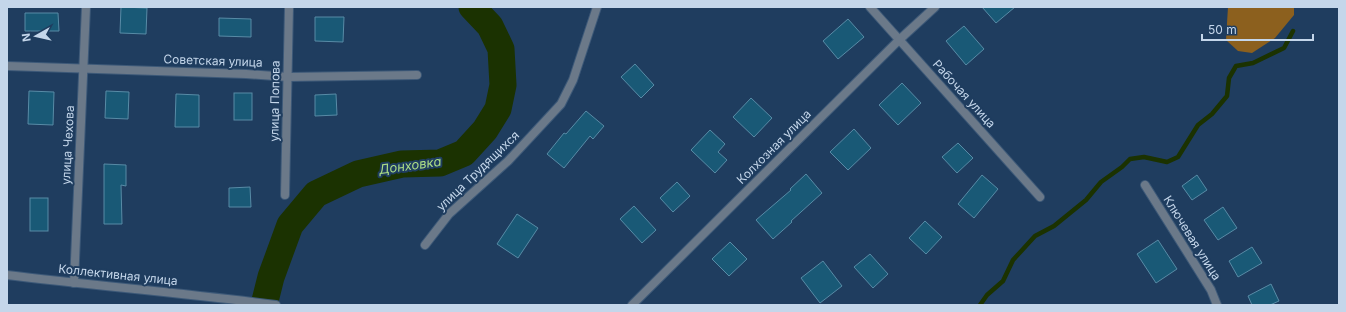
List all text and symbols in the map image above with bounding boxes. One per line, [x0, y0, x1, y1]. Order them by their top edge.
north arrow [16, 16, 56, 56]
scale bar [1202, 16, 1313, 42]
text: 50 m [1208, 22, 1237, 37]
text: N [19, 32, 34, 43]
street label: Советская улица [163, 51, 263, 70]
street label: Рабочая улица [930, 56, 999, 131]
street label: улица Попова [266, 60, 283, 142]
street label: улица Чехова [58, 105, 77, 185]
street label: Колхозная улица [733, 106, 814, 187]
street label: улица Трудящихся [433, 127, 522, 214]
water label: Донховка [377, 153, 442, 177]
street label: Ключевая улица [1160, 193, 1224, 283]
street label: Коллективная улица [58, 261, 178, 288]

